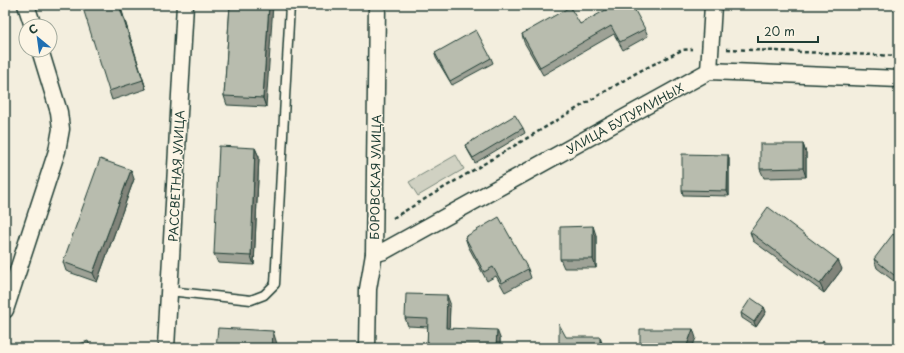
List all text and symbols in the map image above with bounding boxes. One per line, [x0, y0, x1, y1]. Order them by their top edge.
north arrow [18, 18, 58, 58]
scale bar [758, 18, 818, 44]
text: С [25, 19, 41, 38]
text: 20 m [764, 22, 795, 40]
street label: УЛИЦА БУТУРЛИНЫХ [563, 78, 687, 158]
street label: РАССВЕТНАЯ УЛИЦА [164, 110, 188, 242]
street label: БОРОВСКАЯ УЛИЦА [365, 114, 385, 240]

